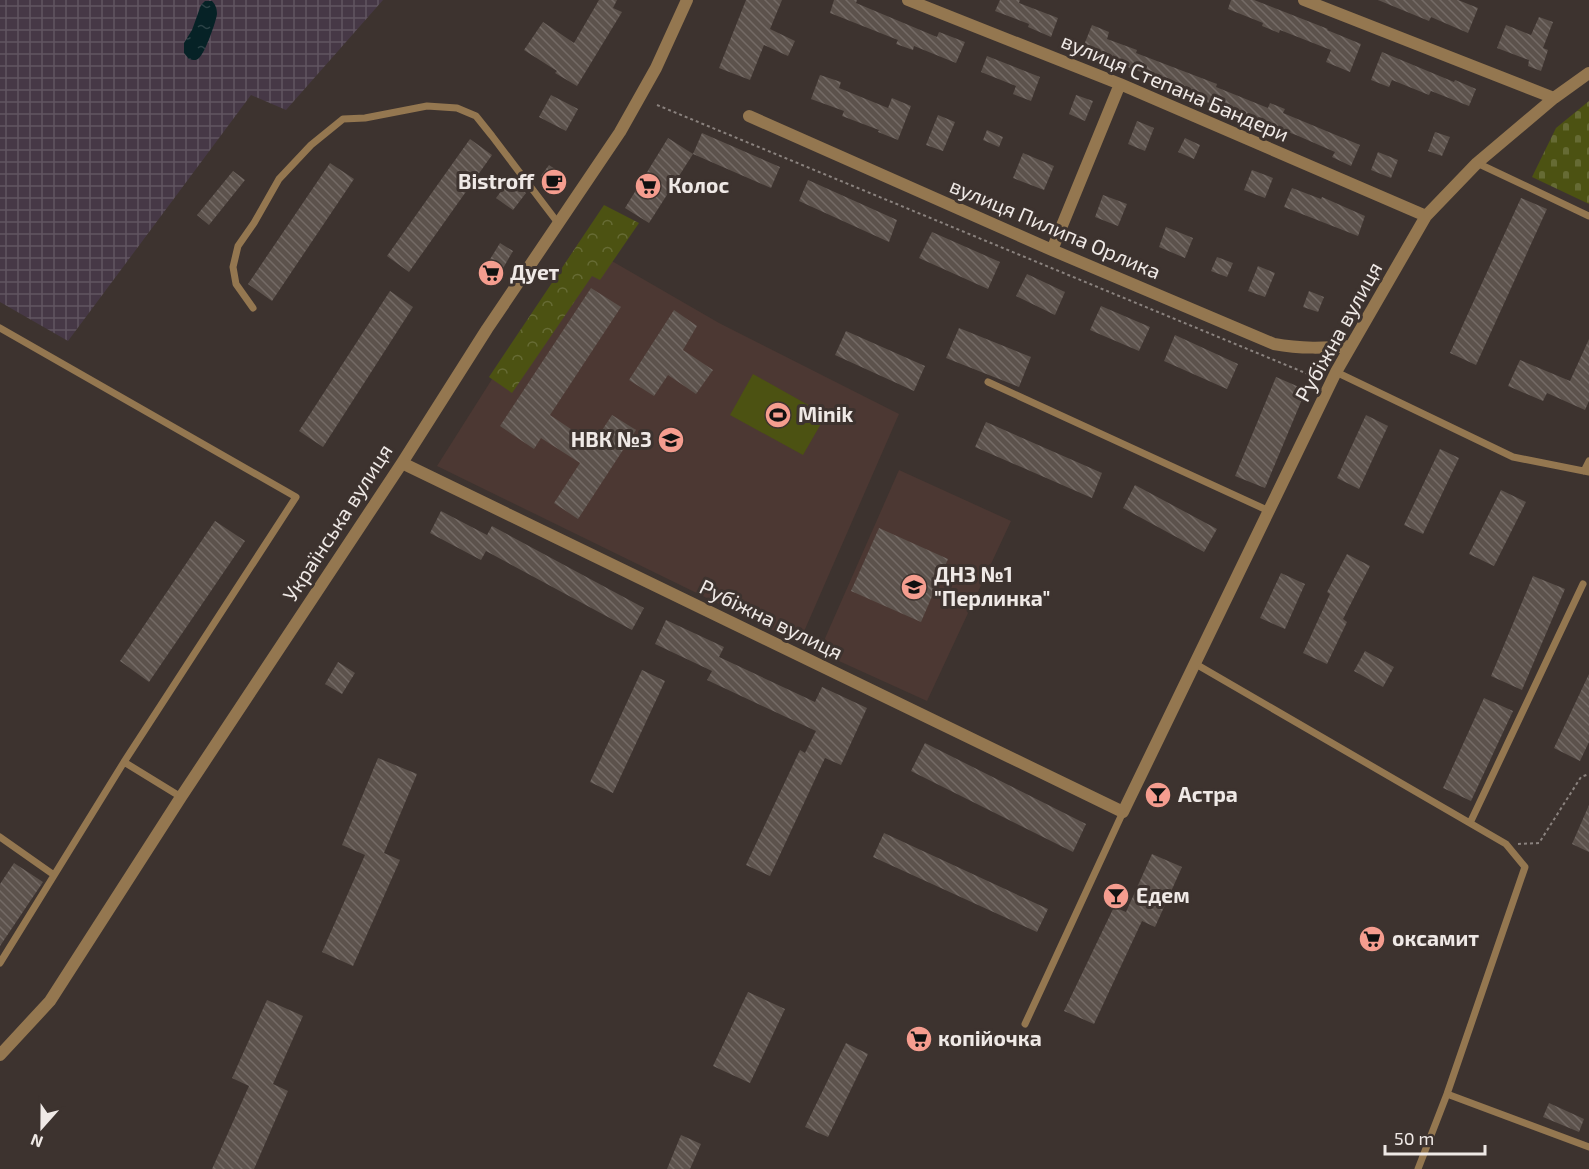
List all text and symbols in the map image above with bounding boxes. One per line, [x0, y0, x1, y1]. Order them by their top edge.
street label: вулиця Степана Бандери [1058, 27, 1293, 147]
cafe icon: Bistroff [539, 167, 569, 197]
place label: Bistroff [458, 168, 535, 193]
supermarket icon: Колос [633, 171, 663, 201]
place label: Колос [668, 172, 729, 197]
street label: вулиця Пилипа Орлика [946, 172, 1165, 284]
street label: Рубіжна вулиця [1289, 257, 1387, 406]
supermarket icon: Дует [476, 258, 506, 288]
place label: Дует [510, 259, 560, 284]
sports icon: Minik [763, 400, 793, 430]
place label: Minik [798, 401, 853, 426]
school or university icon: НВК №3 [656, 425, 686, 455]
place label: НВК №3 [571, 426, 652, 451]
street label: Українська вулиця [277, 439, 398, 606]
place label: ДНЗ №1 "Перлинка" [934, 561, 1050, 610]
school or university icon: ДНЗ №1 "Перлинка" [899, 572, 929, 602]
street label: Рубіжна вулиця [696, 573, 847, 665]
bar icon: Астра [1143, 780, 1173, 810]
place label: Астра [1178, 781, 1238, 806]
bar icon: Едем [1101, 881, 1131, 911]
place label: Едем [1136, 882, 1190, 907]
supermarket icon: оксамит [1357, 924, 1387, 954]
place label: оксамит [1392, 925, 1479, 950]
supermarket icon: копійочка [904, 1024, 934, 1054]
place label: копійочка [938, 1025, 1042, 1050]
north arrow [12, 1097, 72, 1157]
scale bar [1385, 1118, 1486, 1156]
text: 50 m [1394, 1127, 1434, 1149]
text: N [28, 1131, 45, 1152]

